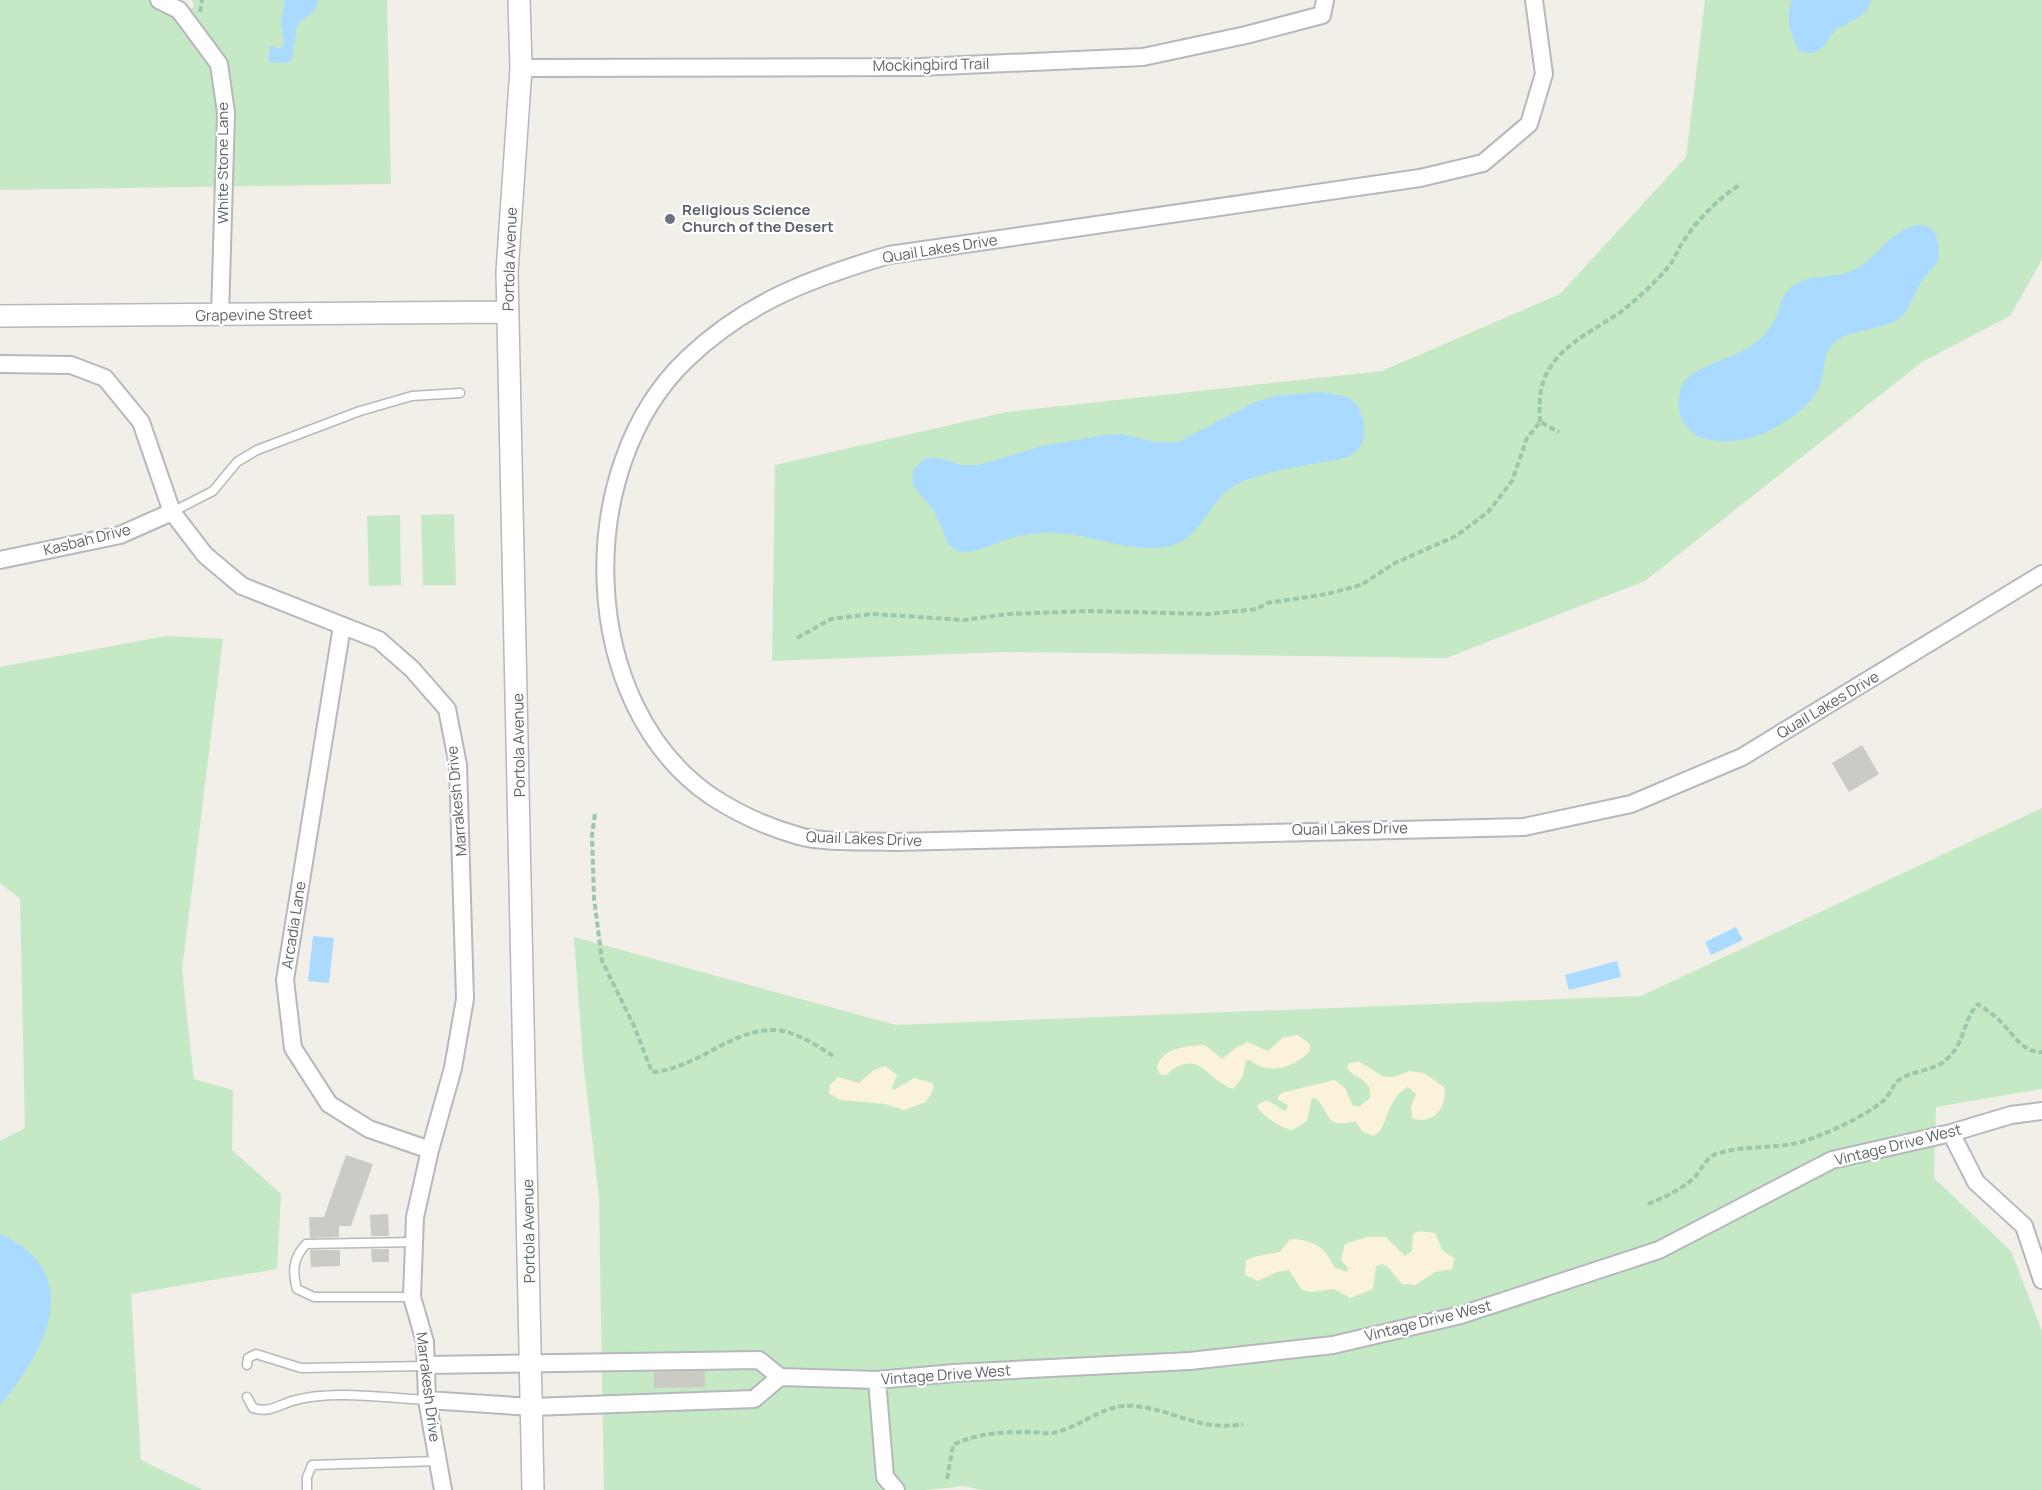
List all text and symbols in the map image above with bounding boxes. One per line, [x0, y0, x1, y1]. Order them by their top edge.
street label: Mockingbird Trail [872, 53, 990, 76]
street label: White Stone Lane [212, 102, 233, 224]
place label: Religious Science Church of the Desert [682, 199, 834, 237]
street label: Portola Avenue [497, 206, 522, 311]
marker: Religious Science Church of the Desert [663, 212, 677, 226]
street label: Quail Lakes Drive [881, 229, 999, 268]
street label: Grapevine Street [195, 303, 313, 326]
street label: Kasbah Drive [41, 518, 133, 561]
street label: Quail Lakes Drive [1773, 666, 1883, 743]
street label: Portola Avenue [507, 693, 530, 797]
street label: Marrakesh Drive [441, 745, 472, 857]
street label: Quail Lakes Drive [1292, 817, 1408, 840]
street label: Quail Lakes Drive [806, 826, 923, 851]
street label: Arcadia Lane [276, 879, 311, 970]
street label: Vintage Drive West [1832, 1119, 1963, 1170]
street label: Portola Avenue [517, 1179, 540, 1283]
street label: Vintage Drive West [1362, 1295, 1493, 1346]
street label: Marrakesh Drive [411, 1331, 446, 1443]
street label: Vintage Drive West [880, 1359, 1012, 1390]

